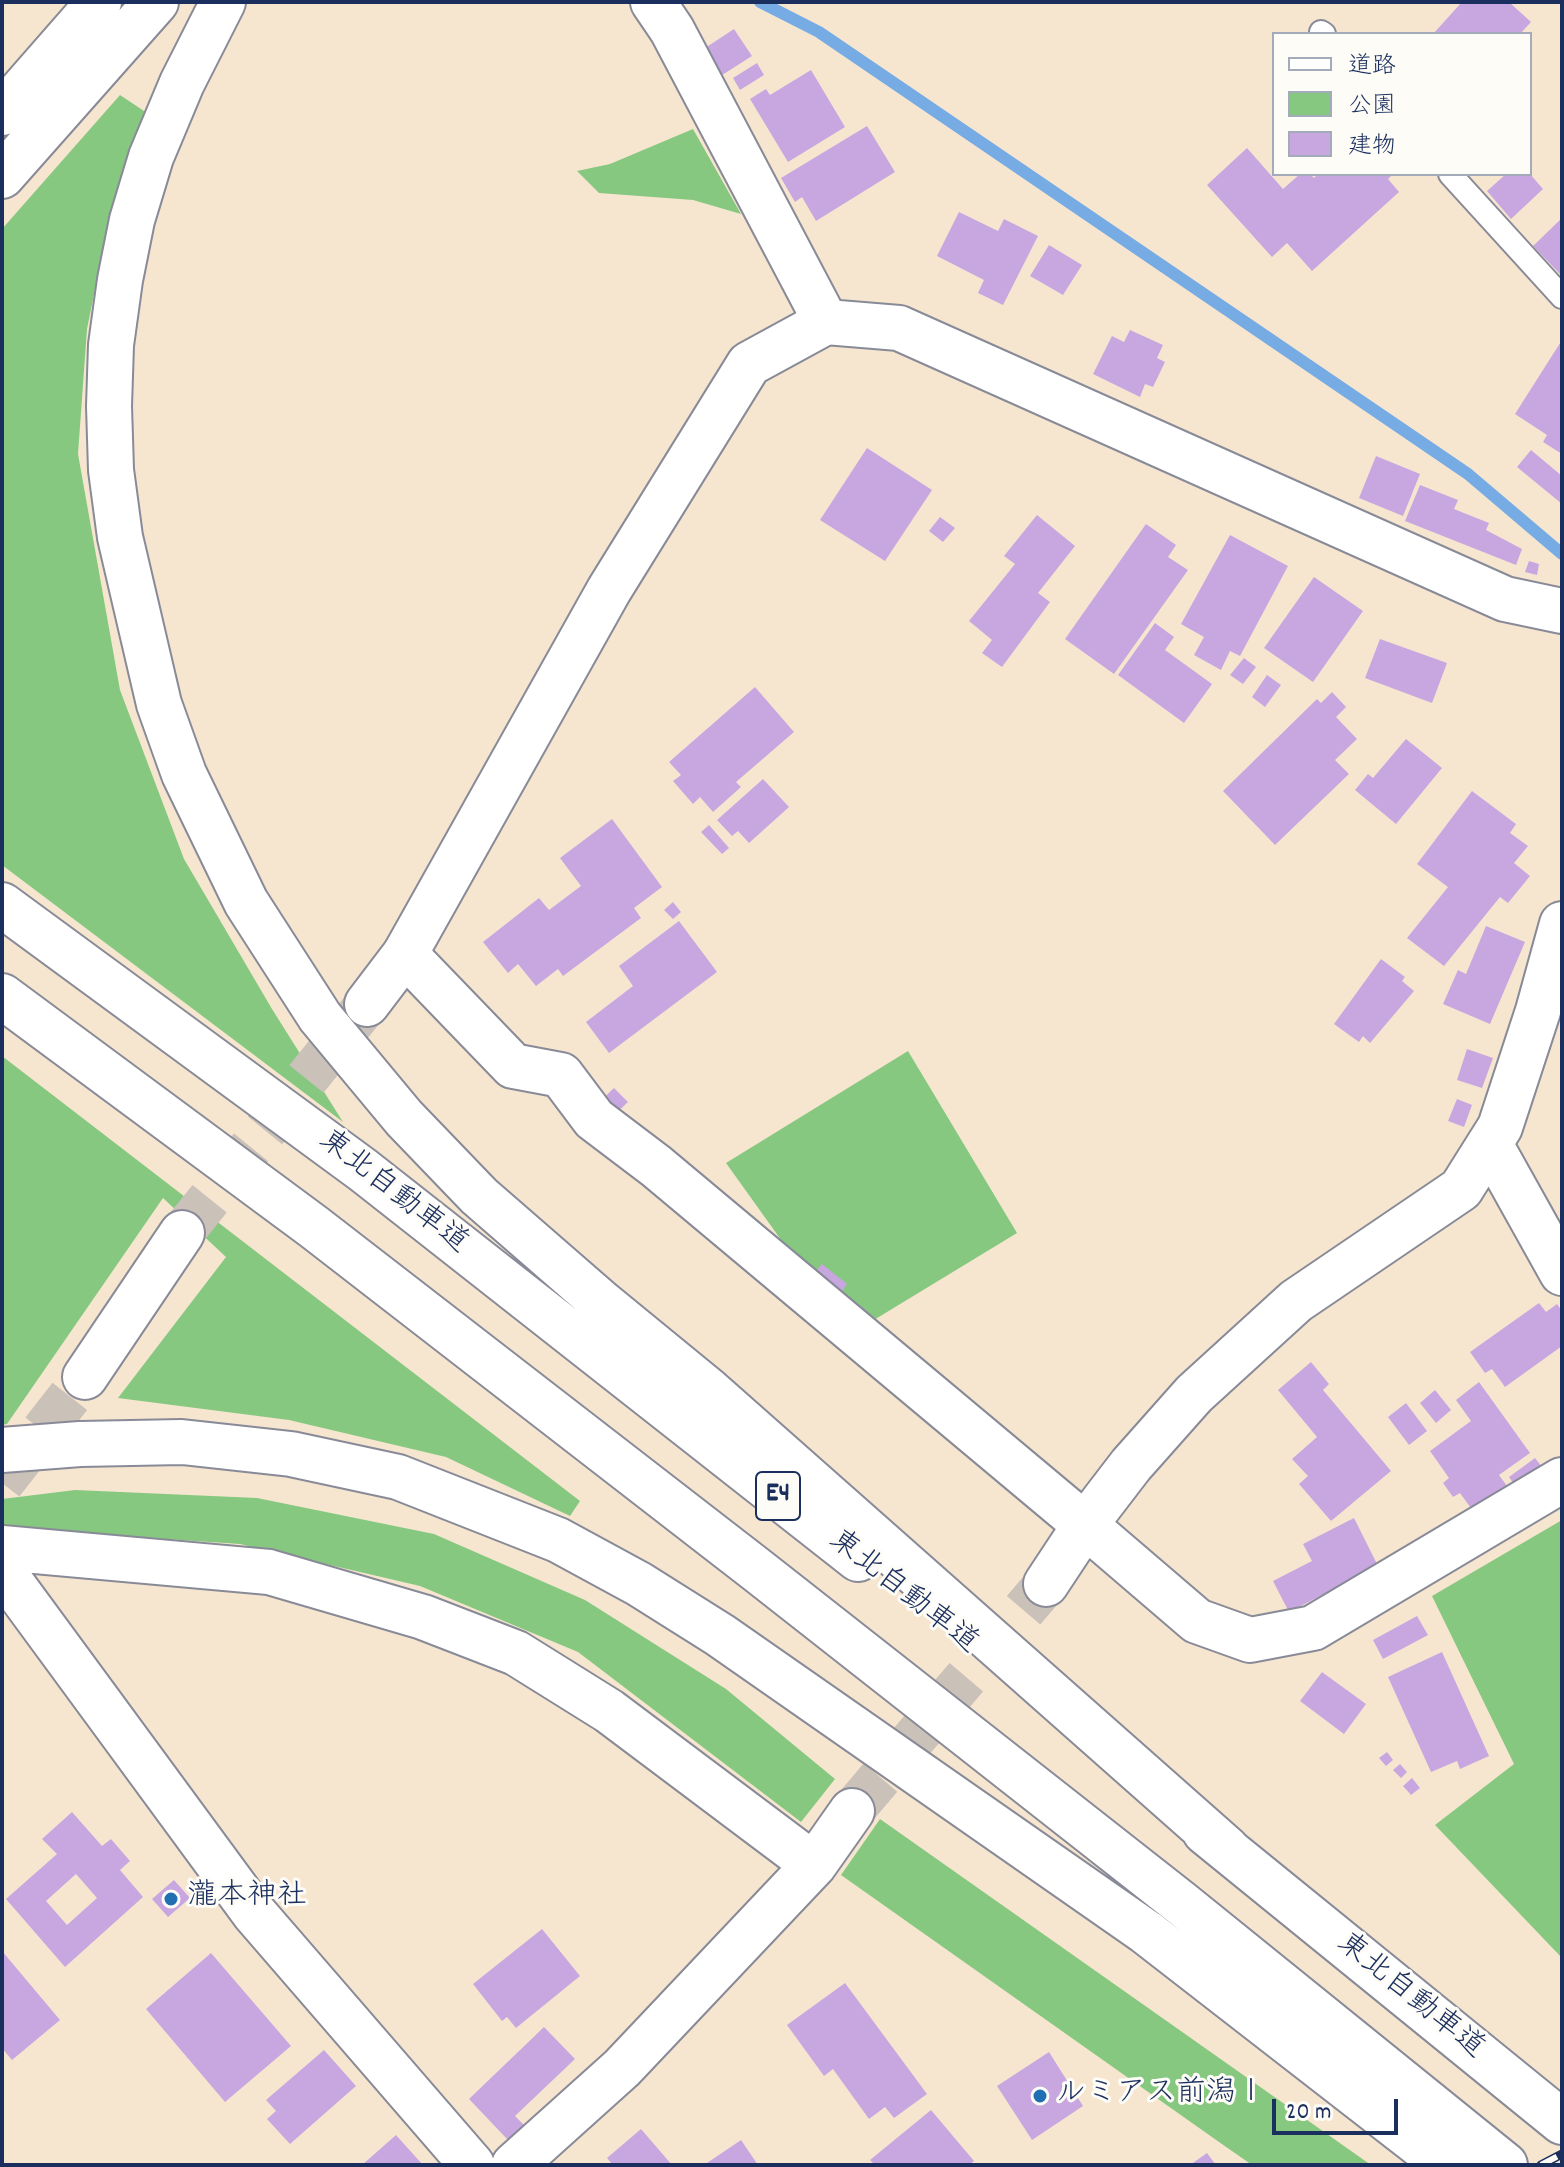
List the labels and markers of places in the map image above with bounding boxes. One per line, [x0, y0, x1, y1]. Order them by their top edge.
place label: 瀧本神社 [187, 1881, 307, 1917]
marker: 瀧本神社 [162, 1890, 180, 1908]
place label: ルミアス前潟Ⅰ [1056, 2078, 1266, 2114]
marker: ルミアス前潟Ⅰ [1031, 2087, 1049, 2105]

